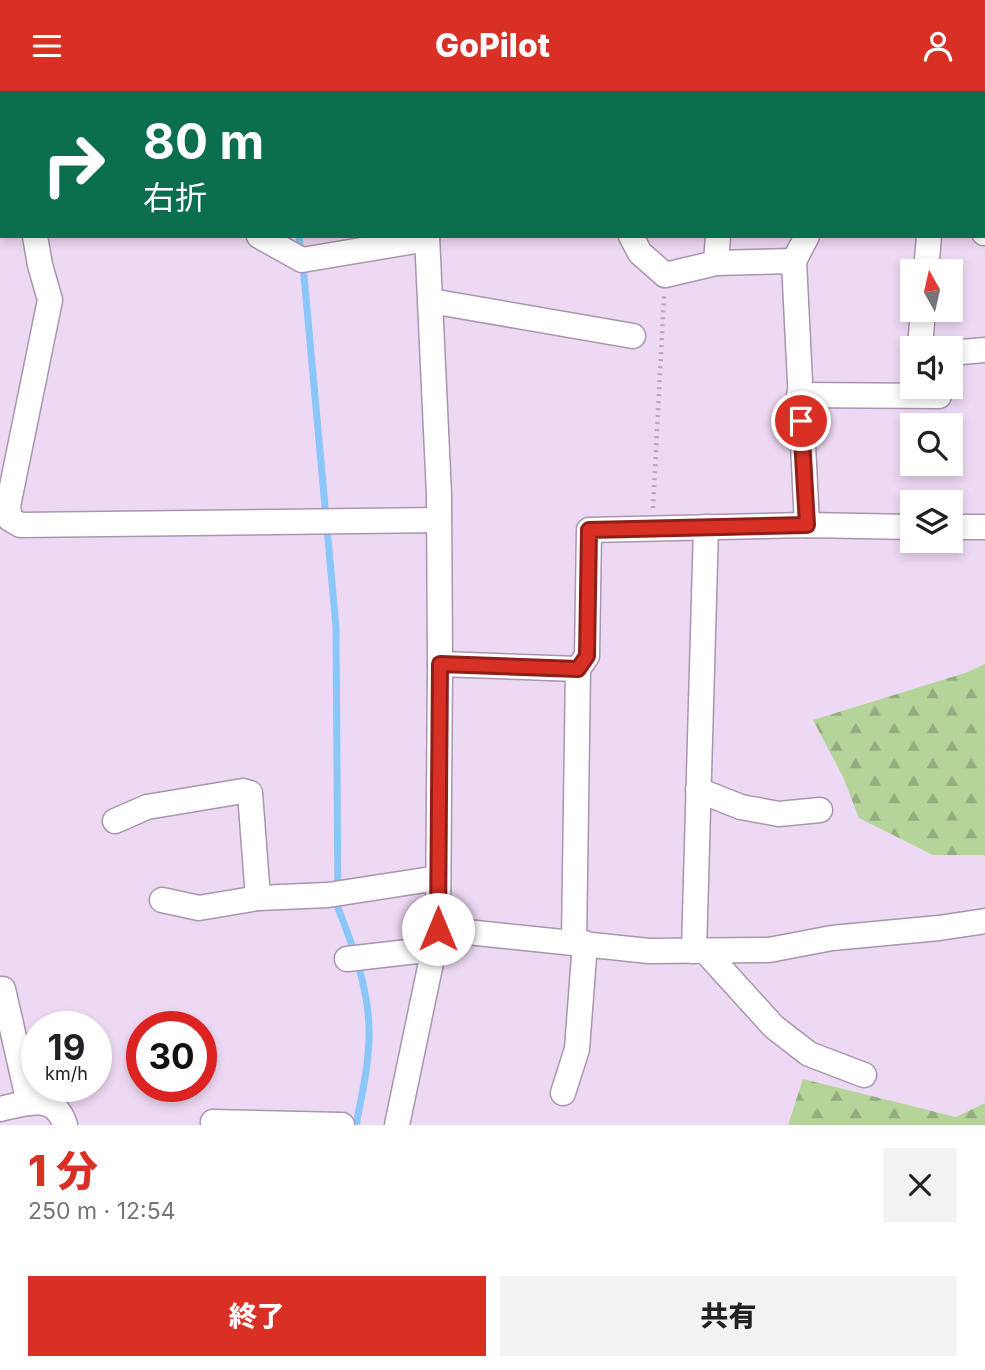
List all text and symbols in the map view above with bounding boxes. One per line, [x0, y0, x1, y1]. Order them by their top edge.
text: GoPilot [435, 26, 550, 65]
icon: menu [28, 27, 66, 65]
icon: person [919, 27, 957, 65]
text: 80 m [143, 112, 264, 171]
icon: right [28, 119, 119, 210]
text: 右折 [143, 178, 207, 217]
north arrow [900, 259, 962, 322]
map controls [900, 259, 963, 553]
button: sound [900, 336, 963, 399]
pin [771, 391, 831, 451]
icon: arrive [782, 402, 820, 440]
button: search [900, 413, 963, 476]
button: layers [900, 490, 963, 553]
position arrow [401, 892, 475, 966]
speed limit sign: 30 [126, 1011, 217, 1102]
text: 19 [48, 1026, 85, 1068]
text: km/h [45, 1063, 88, 1084]
text: 1 分 [28, 1145, 98, 1196]
button: close [883, 1148, 957, 1222]
text: 250 m · 12:54 [28, 1197, 176, 1225]
button: 終了 [28, 1276, 486, 1356]
button: 共有 [500, 1276, 957, 1356]

